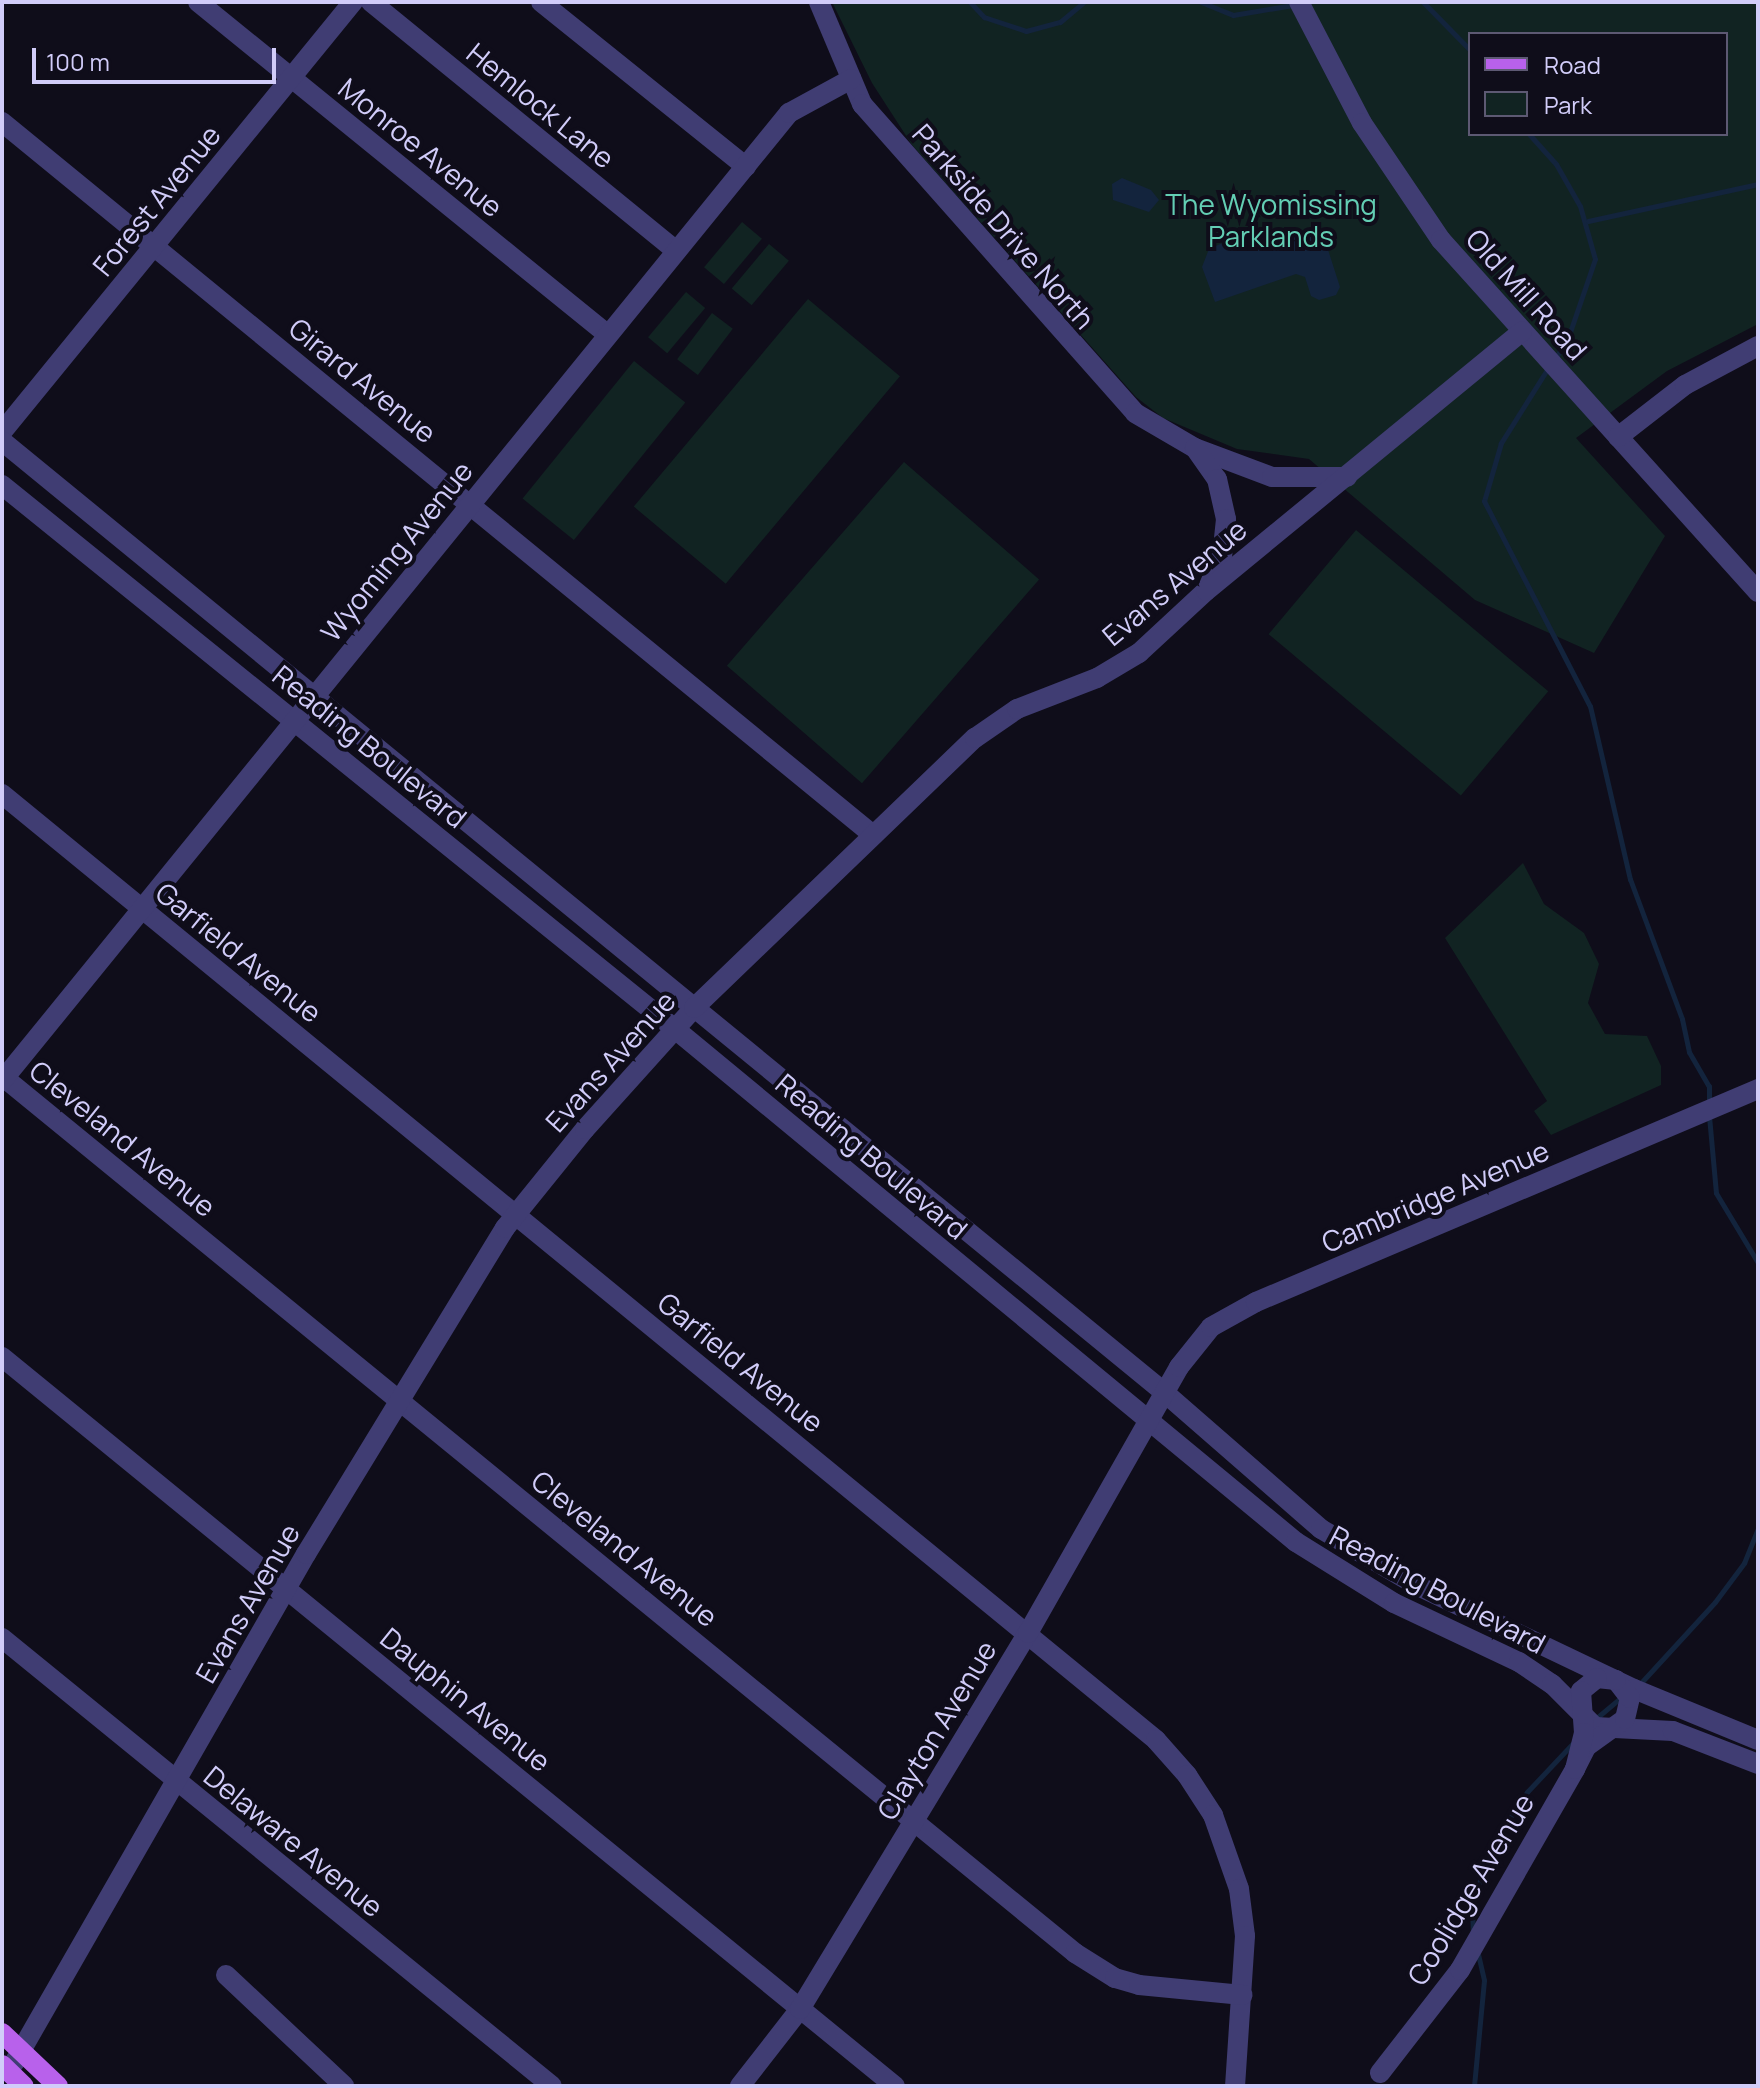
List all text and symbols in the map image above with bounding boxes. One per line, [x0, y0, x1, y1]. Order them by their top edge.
scale bar [36, 32, 280, 82]
legend [1468, 32, 1728, 136]
street label: Hemlock Lane [461, 35, 621, 175]
text: 100 m [46, 45, 110, 78]
text: Road [1544, 48, 1601, 81]
street label: Monroe Avenue [332, 71, 510, 223]
text: Park [1544, 88, 1592, 121]
street label: Parkside Drive North [906, 117, 1102, 335]
street label: Forest Avenue [85, 118, 227, 282]
park label: The Wyomissing Parklands [1165, 187, 1377, 253]
street label: Old Mill Road [1460, 222, 1594, 366]
street label: Girard Avenue [283, 311, 443, 449]
street label: Wyoming Avenue [313, 454, 479, 648]
street label: Evans Avenue [1095, 512, 1253, 652]
street label: Reading Boulevard [266, 658, 474, 834]
street label: Garfield Avenue [149, 875, 329, 1029]
street label: Evans Avenue [538, 984, 682, 1138]
street label: Cleveland Avenue [23, 1053, 223, 1223]
street label: Reading Boulevard [770, 1066, 974, 1246]
street label: Cambridge Avenue [1316, 1133, 1554, 1259]
street label: Garfield Avenue [651, 1285, 831, 1439]
street label: Cleveland Avenue [525, 1463, 725, 1633]
street label: Evans Avenue [188, 1518, 306, 1688]
street label: Reading Boulevard [1324, 1518, 1552, 1660]
street label: Dauphin Avenue [374, 1620, 558, 1778]
street label: Clayton Avenue [869, 1635, 1003, 1825]
street label: Delaware Avenue [198, 1759, 390, 1923]
street label: Coolidge Avenue [1400, 1787, 1540, 1991]

